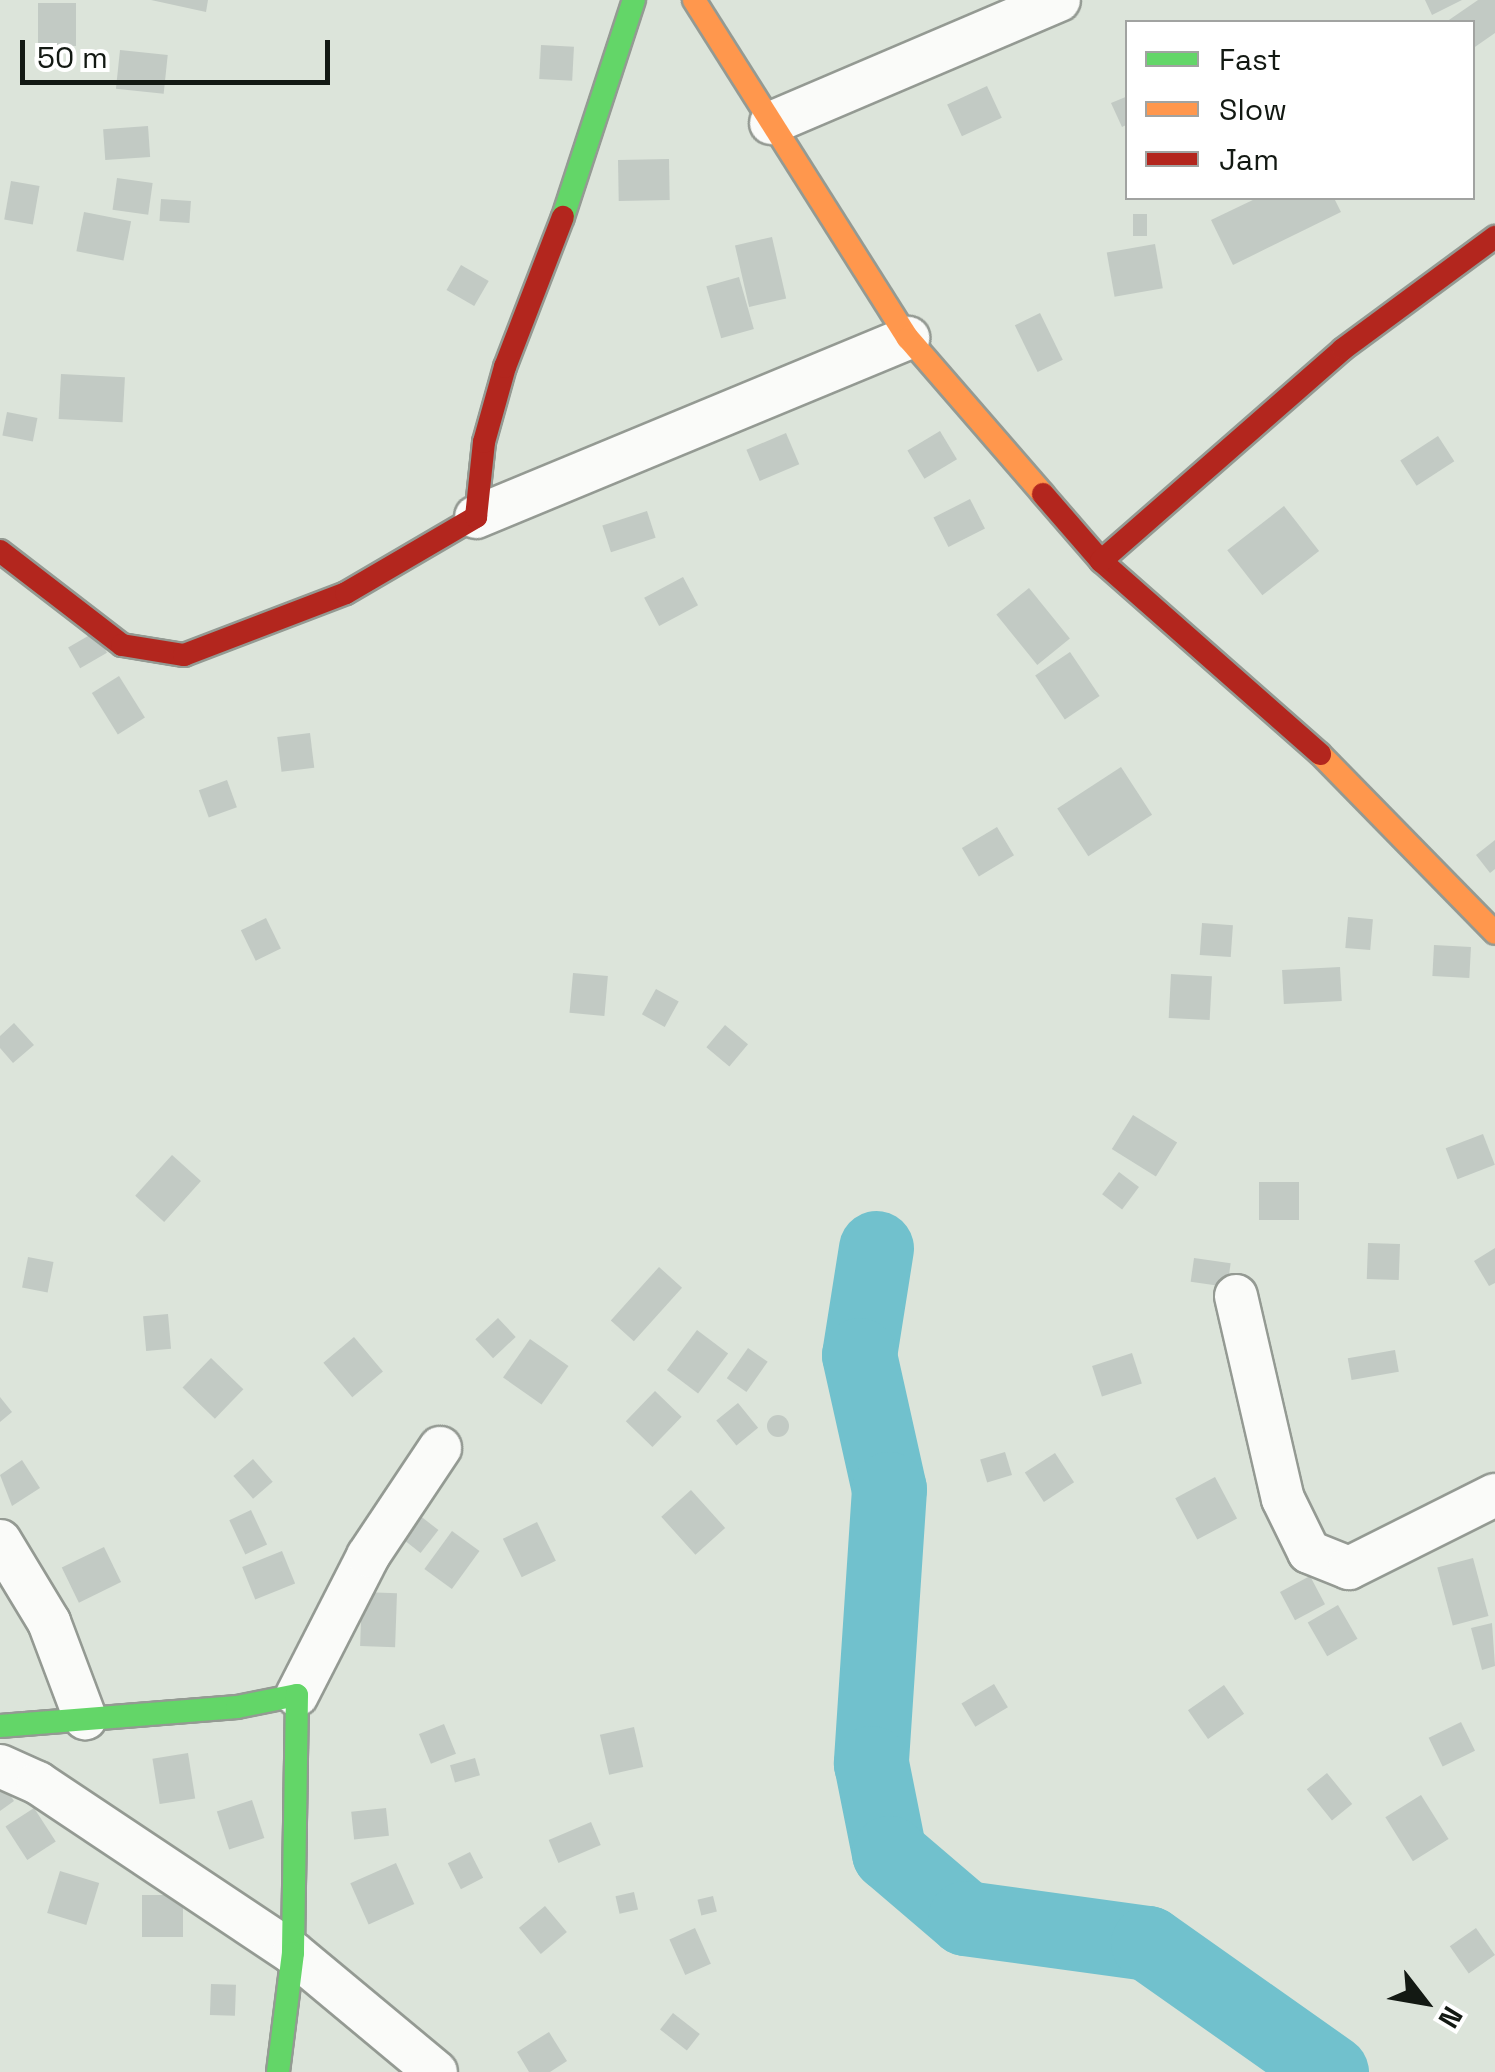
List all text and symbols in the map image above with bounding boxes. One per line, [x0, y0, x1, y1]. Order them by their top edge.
scale bar [25, 20, 335, 82]
legend [1125, 20, 1475, 200]
text: 50 m [37, 38, 108, 77]
text: Fast [1219, 40, 1281, 79]
text: Slow [1219, 90, 1287, 129]
text: Jam [1219, 140, 1279, 179]
north arrow [1375, 1952, 1475, 2052]
text: N [1430, 2000, 1471, 2035]

